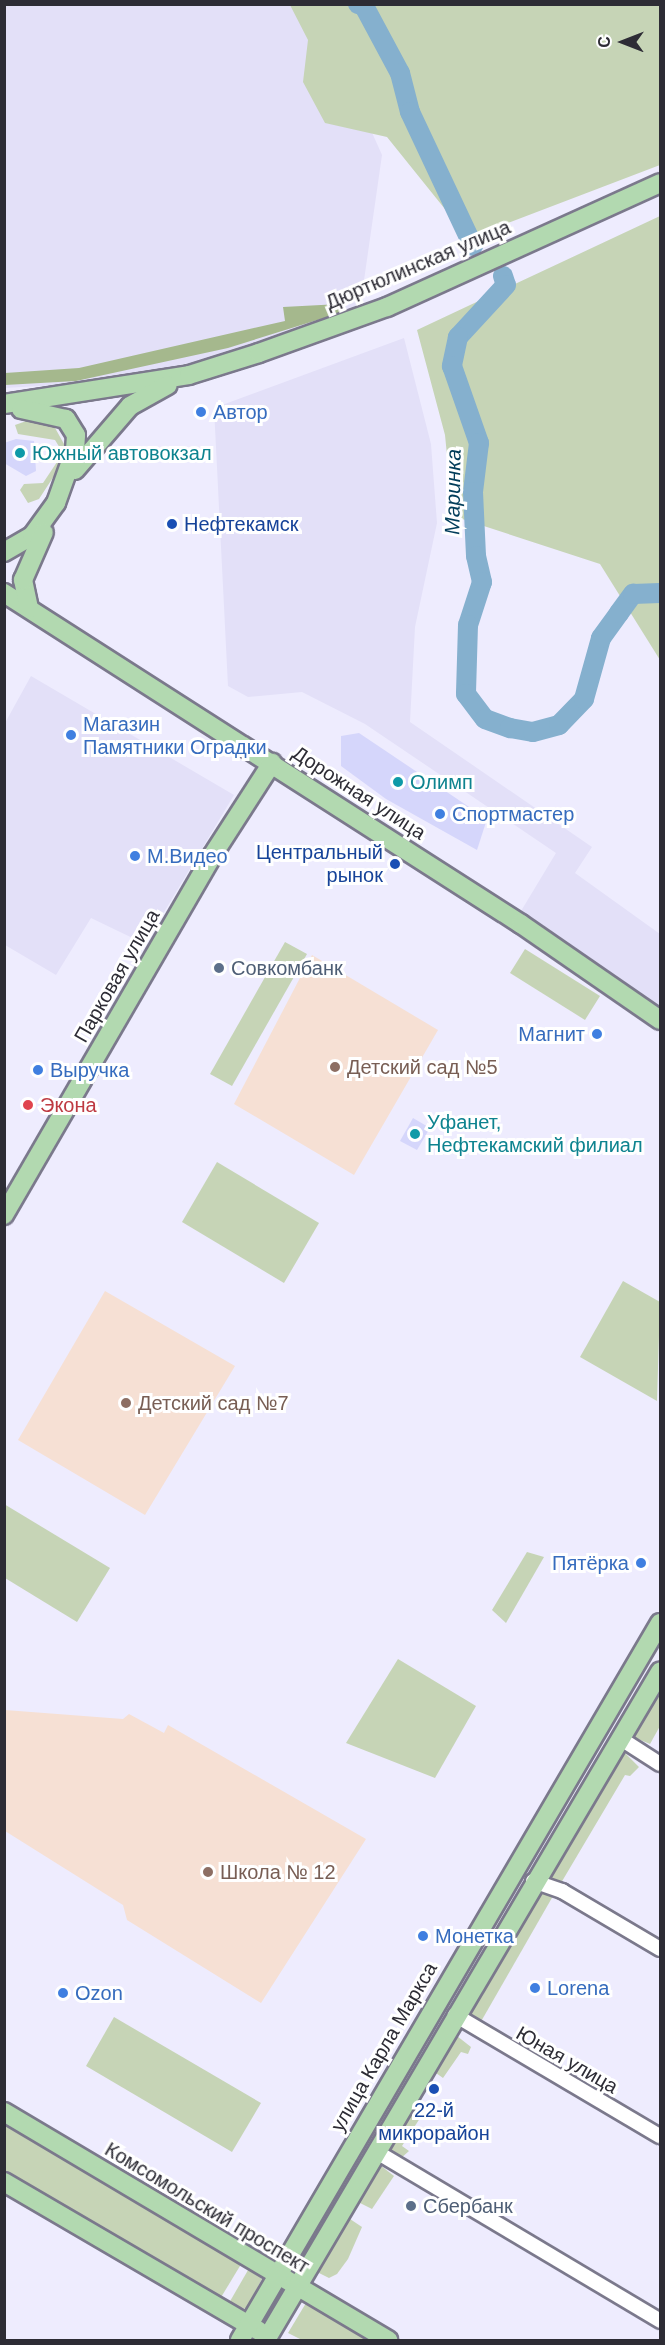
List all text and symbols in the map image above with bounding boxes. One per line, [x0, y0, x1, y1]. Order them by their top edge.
north arrow [593, 12, 653, 72]
text: С [596, 36, 613, 48]
street label: Дюртюлинская улица [322, 215, 514, 315]
place label: Автор [213, 400, 268, 424]
marker: Автор [194, 405, 208, 419]
place label: Южный автовокзал [32, 441, 212, 465]
marker: Южный автовокзал [13, 446, 27, 460]
water label: Маринка [440, 449, 466, 535]
place label: Нефтекамск [184, 512, 298, 536]
marker: Нефтекамск [165, 517, 179, 531]
place label: Магазин Памятники Оградки [83, 712, 267, 759]
marker: Магазин Памятники Оградки [64, 728, 78, 742]
street label: Дорожная улица [288, 741, 430, 845]
place label: Олимп [410, 770, 473, 794]
marker: Олимп [391, 775, 405, 789]
place label: Спортмастер [452, 802, 574, 826]
marker: Спортмастер [433, 807, 447, 821]
place label: Центральный рынок [256, 840, 383, 887]
place label: М.Видео [147, 844, 228, 868]
marker: М.Видео [128, 849, 142, 863]
marker: Центральный рынок [388, 857, 402, 871]
street label: Парковая улица [69, 905, 165, 1047]
place label: Совкомбанк [231, 956, 343, 980]
marker: Совкомбанк [212, 961, 226, 975]
place label: Магнит [518, 1022, 585, 1046]
marker: Магнит [590, 1027, 604, 1041]
place label: Детский сад №5 [347, 1055, 498, 1079]
place label: Выручка [50, 1058, 129, 1082]
marker: Детский сад №5 [328, 1060, 342, 1074]
marker: Выручка [31, 1063, 45, 1077]
place label: Экона [40, 1093, 97, 1117]
marker: Экона [21, 1098, 35, 1112]
place label: Уфанет, Нефтекамский филиал [427, 1110, 643, 1157]
marker: Уфанет, Нефтекамский филиал [408, 1127, 422, 1141]
place label: Детский сад №7 [138, 1391, 289, 1415]
marker: Детский сад №7 [119, 1396, 133, 1410]
place label: Пятёрка [552, 1551, 629, 1575]
marker: Пятёрка [634, 1556, 648, 1570]
place label: Школа № 12 [220, 1860, 336, 1884]
marker: Школа № 12 [201, 1865, 215, 1879]
place label: Монетка [435, 1924, 514, 1948]
marker: Монетка [416, 1929, 430, 1943]
street label: улица Карла Маркса [326, 1958, 442, 2136]
place label: Lorena [547, 1976, 609, 2000]
place label: Ozon [75, 1981, 123, 2005]
marker: Lorena [528, 1981, 542, 1995]
marker: Ozon [56, 1986, 70, 2000]
street label: Юная улица [512, 2021, 622, 2099]
marker: 22-й микрорайон [427, 2082, 441, 2096]
place label: 22-й микрорайон [378, 2098, 490, 2145]
street label: Комсомольский проспект [100, 2137, 314, 2279]
place label: Сбербанк [423, 2194, 513, 2218]
marker: Сбербанк [404, 2199, 418, 2213]

